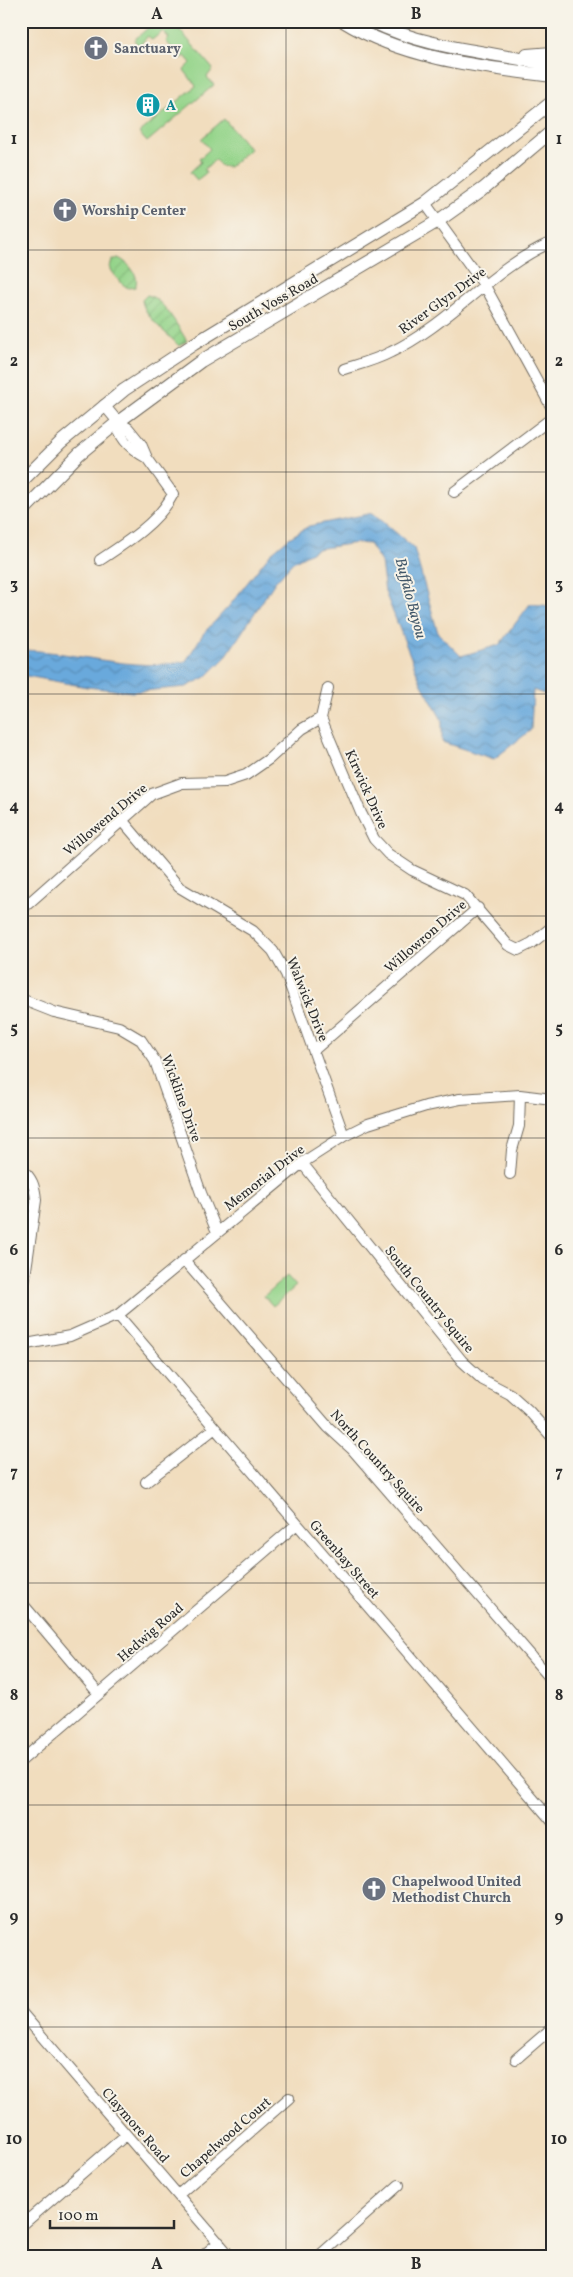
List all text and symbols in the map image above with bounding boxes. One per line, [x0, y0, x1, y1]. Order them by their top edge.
text: A [151, 4, 163, 26]
text: B [411, 4, 422, 26]
church icon: Sanctuary [83, 35, 109, 61]
place label: Sanctuary [114, 40, 181, 59]
building icon: A [135, 92, 161, 118]
place label: A [166, 97, 176, 116]
text: 1 [11, 129, 17, 151]
text: 1 [556, 129, 562, 151]
church icon: Worship Center [52, 197, 78, 223]
place label: Worship Center [82, 202, 186, 221]
street label: River Glyn Drive [395, 263, 491, 339]
street label: South Voss Road [225, 270, 322, 337]
text: 2 [10, 351, 18, 373]
text: 2 [555, 351, 563, 373]
water label: Buffalo Bayou [389, 556, 431, 642]
text: 3 [10, 574, 18, 596]
text: 3 [555, 574, 563, 596]
street label: Kirwick Drive [340, 747, 392, 833]
street label: Willowend Drive [60, 779, 152, 861]
text: 4 [9, 796, 19, 818]
text: 4 [554, 796, 564, 818]
street label: Willowron Drive [381, 896, 471, 978]
street label: Walwick Drive [281, 954, 332, 1045]
text: 5 [10, 1018, 18, 1040]
text: 5 [555, 1018, 563, 1040]
street label: Wickline Drive [156, 1052, 205, 1145]
street label: Memorial Drive [221, 1140, 309, 1216]
text: 6 [10, 1240, 19, 1262]
text: 6 [555, 1240, 564, 1262]
street label: South Country Squire [380, 1242, 478, 1358]
street label: North Country Squire [325, 1406, 429, 1518]
text: 7 [10, 1462, 18, 1484]
text: 7 [555, 1462, 563, 1484]
street label: Greenbay Street [304, 1517, 383, 1603]
street label: Hedwig Road [114, 1599, 188, 1667]
text: 8 [10, 1685, 18, 1707]
text: 8 [555, 1685, 563, 1707]
place label: Chapelwood United Methodist Church [392, 1873, 522, 1908]
church icon: Chapelwood United Methodist Church [361, 1876, 387, 1902]
text: 9 [10, 1907, 19, 1929]
text: 9 [555, 1907, 564, 1929]
street label: Claymore Road [97, 2084, 173, 2168]
street label: Chapelwood Court [176, 2093, 276, 2183]
text: 10 [6, 2129, 22, 2151]
text: 10 [551, 2129, 567, 2151]
scale bar [50, 2197, 174, 2229]
text: 100 m [58, 2206, 98, 2227]
text: A [151, 2254, 163, 2276]
text: B [411, 2254, 422, 2276]

